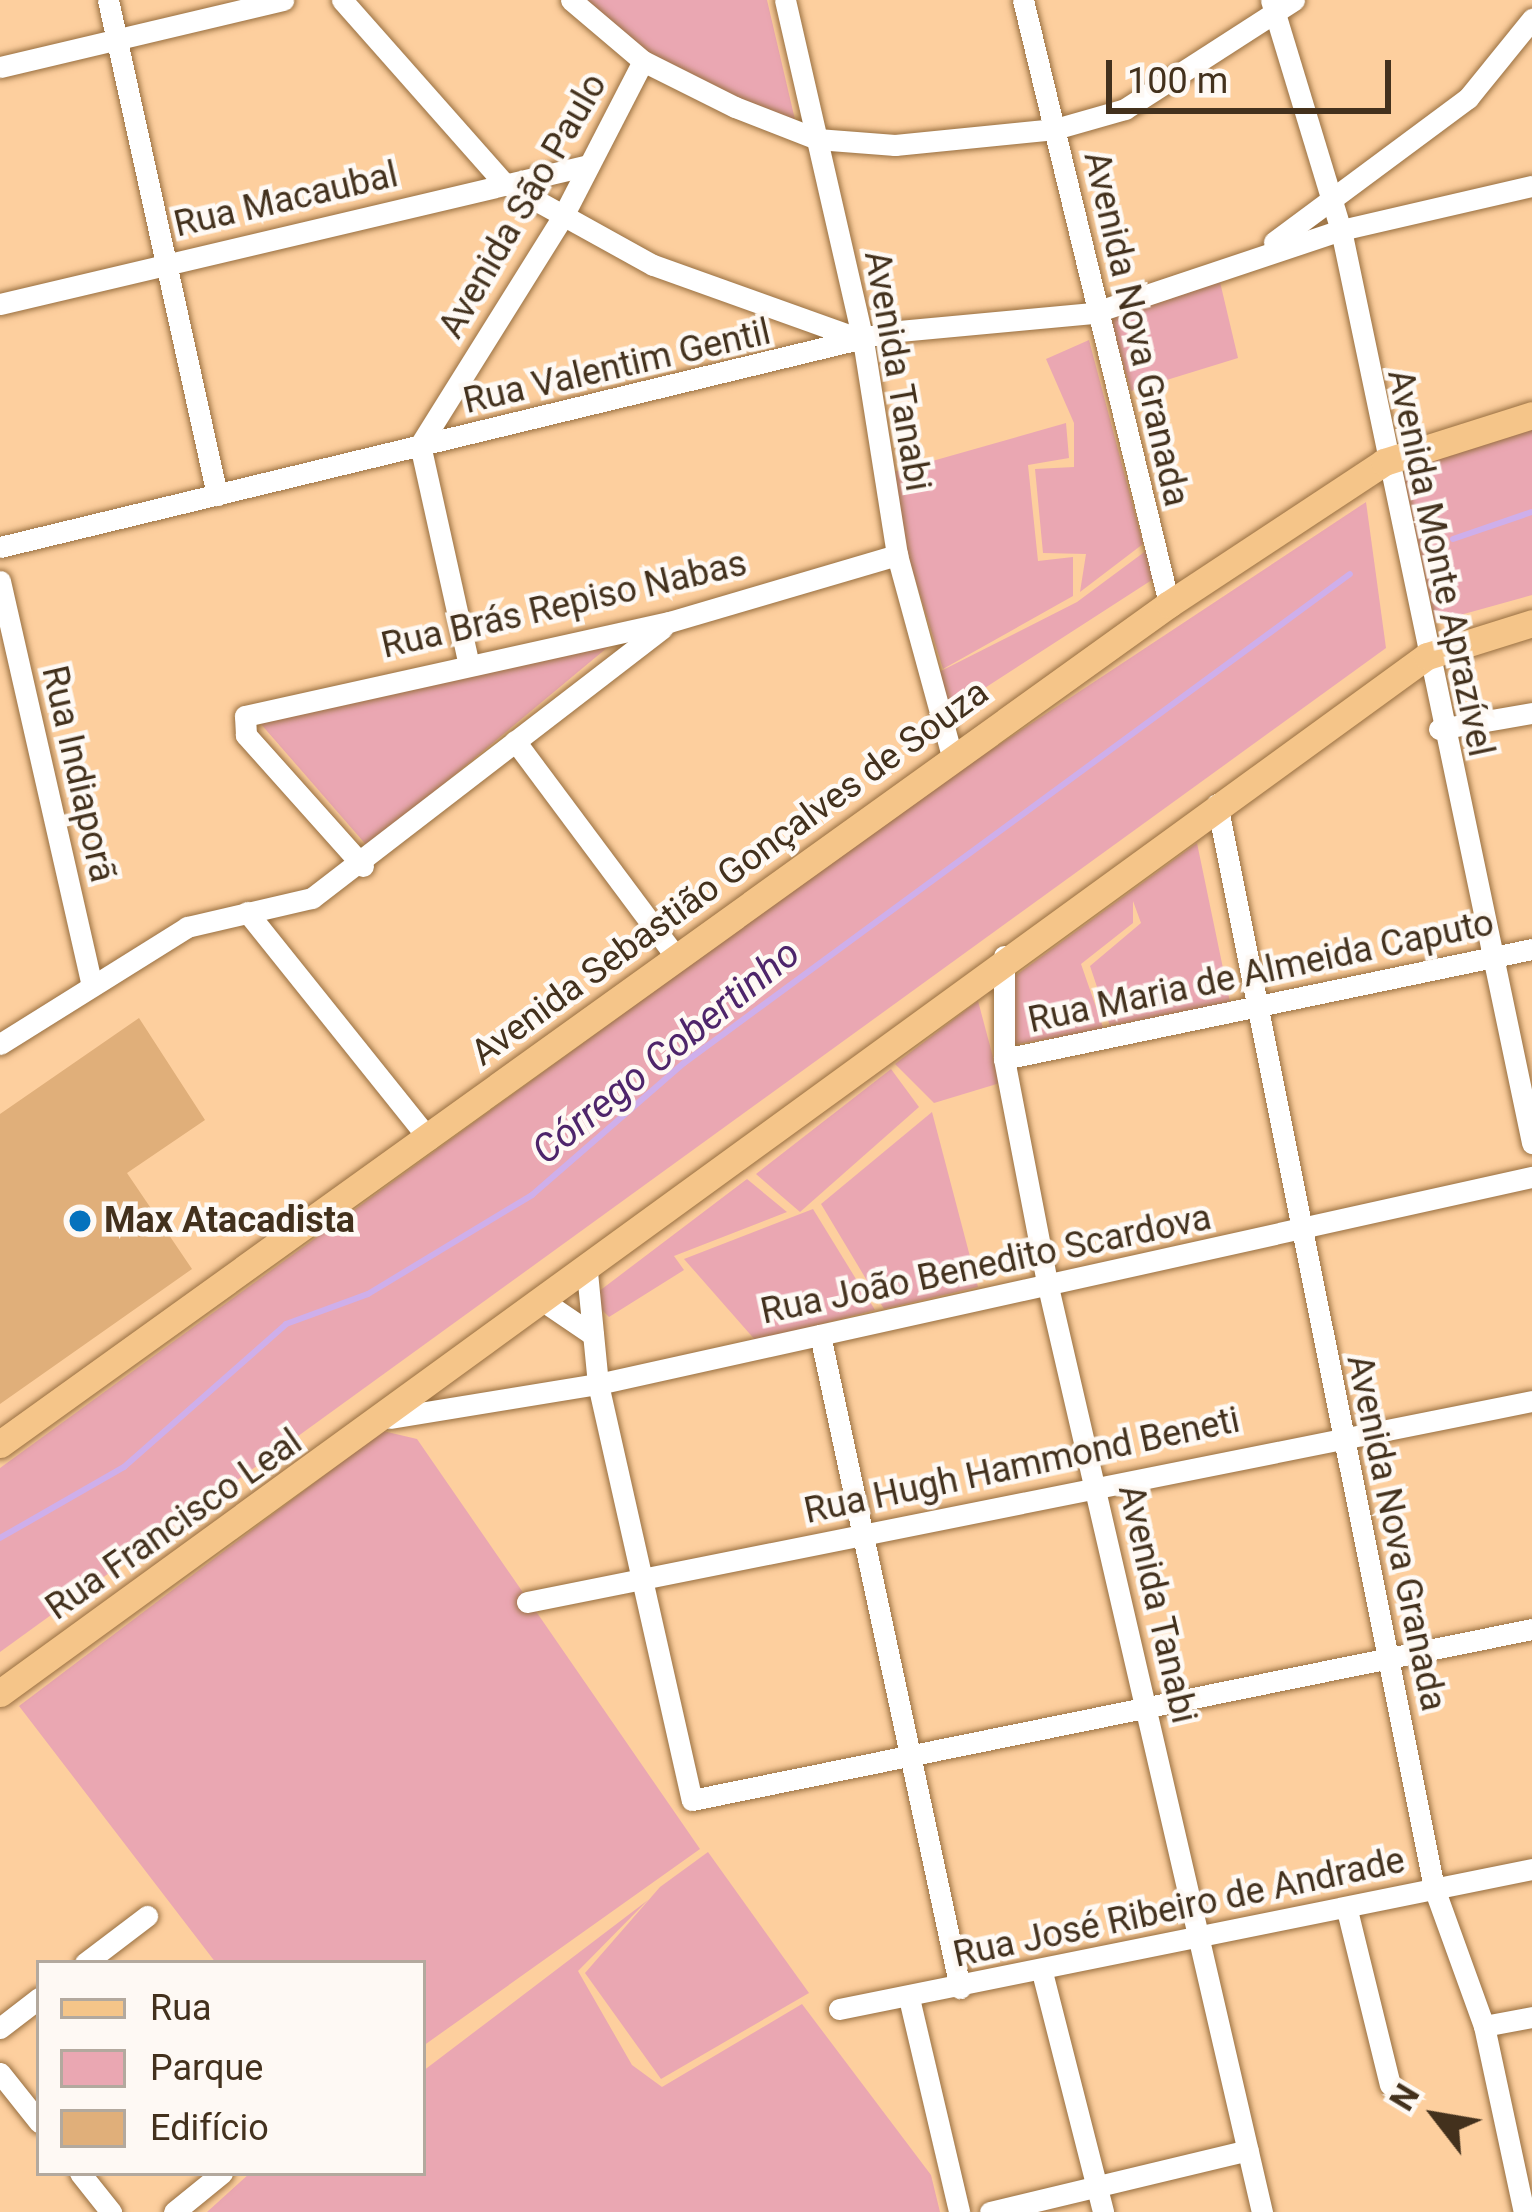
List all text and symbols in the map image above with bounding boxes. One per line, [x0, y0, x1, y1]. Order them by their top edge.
scale bar [1112, 36, 1397, 110]
text: 100 m [1127, 60, 1228, 102]
street label: Avenida São Paulo [430, 66, 616, 346]
street label: Avenida Nova Granada [1074, 147, 1198, 511]
street label: Rua Macaubal [170, 153, 402, 247]
street label: Avenida Tanabi [855, 247, 939, 495]
street label: Rua Valentim Gentil [459, 311, 775, 423]
street label: Avenida Monte Aprazível [1378, 366, 1502, 760]
street label: Rua Brás Repiso Nabas [377, 542, 751, 668]
street label: Rua Indiaporã [32, 662, 124, 886]
street label: Avenida Sebastião Gonçalves de Souza [463, 671, 997, 1075]
street label: Rua Maria de Almeida Caputo [1024, 902, 1498, 1042]
water label: Córrego Cobertinho [523, 930, 809, 1174]
street label: Rua João Benedito Scardova [757, 1196, 1215, 1334]
place label: Max Atacadista [104, 1199, 355, 1243]
marker: Max Atacadista [67, 1208, 93, 1234]
street label: Avenida Nova Granada [1337, 1351, 1455, 1715]
street label: Rua Hugh Hammond Beneti [800, 1399, 1244, 1533]
street label: Rua Francisco Leal [38, 1421, 310, 1629]
street label: Avenida Tanabi [1109, 1480, 1205, 1728]
street label: Rua José Ribeiro de Andrade [949, 1839, 1409, 1977]
legend [36, 1960, 426, 2176]
text: Rua [150, 1987, 212, 2029]
text: Parque [150, 2047, 263, 2089]
north arrow [1376, 2056, 1496, 2176]
text: N [1382, 2077, 1427, 2117]
text: Edifício [150, 2107, 269, 2149]

